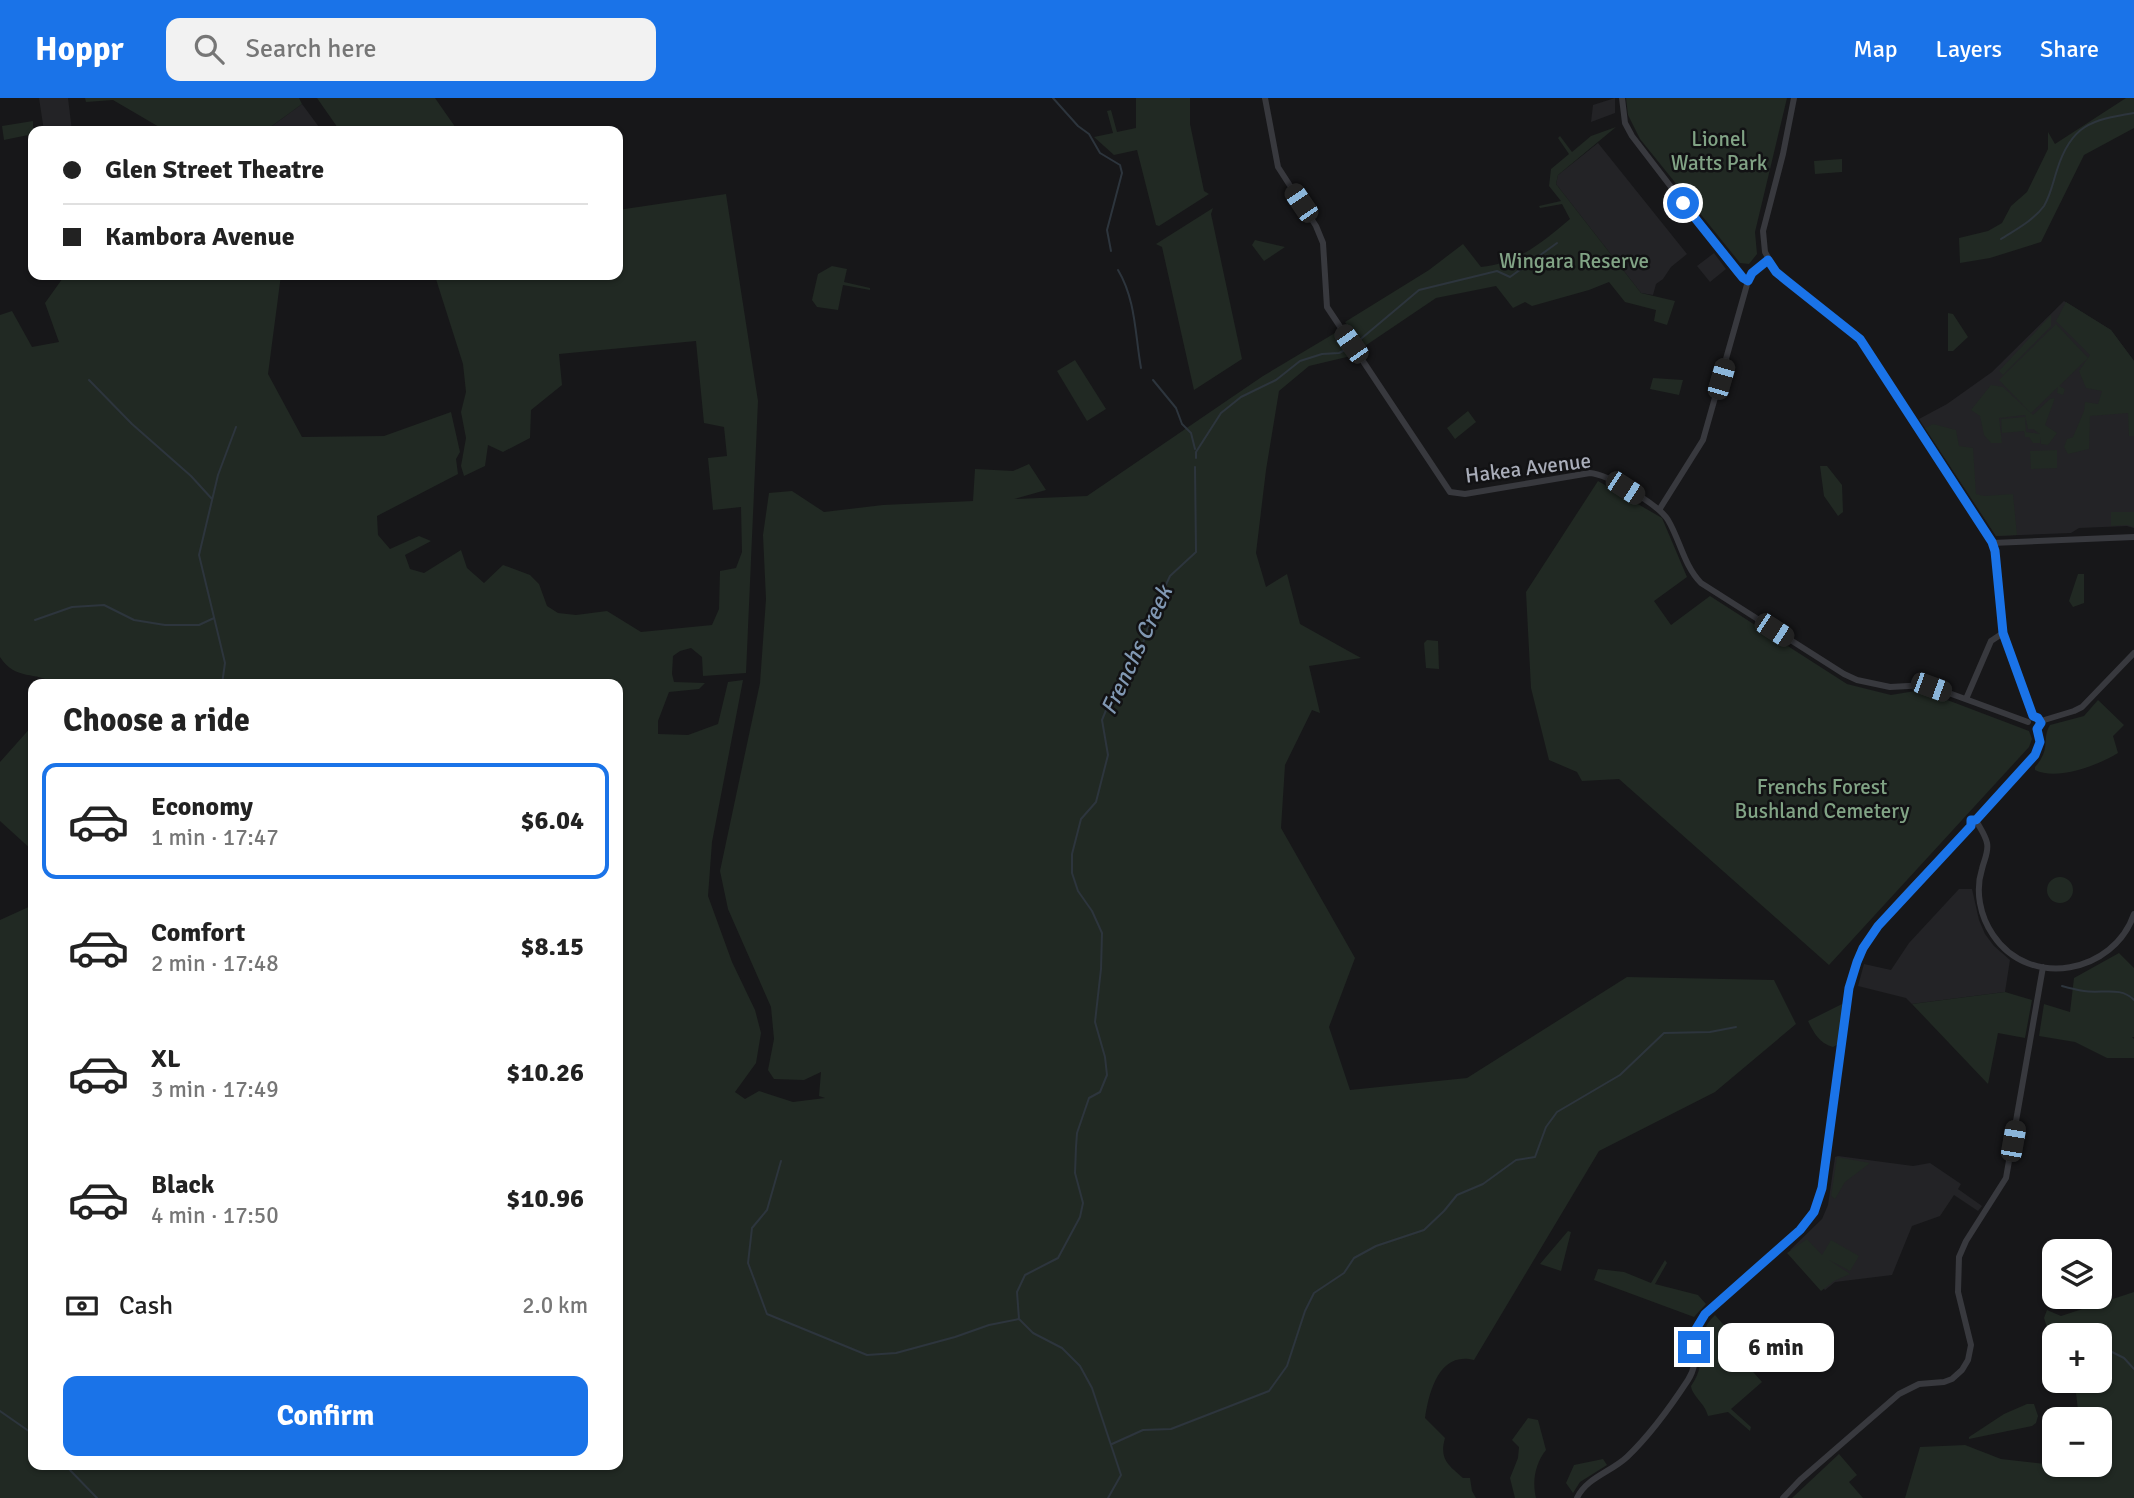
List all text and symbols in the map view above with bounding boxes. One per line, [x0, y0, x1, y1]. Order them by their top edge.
search box [166, 18, 656, 81]
text: Hoppr [35, 29, 124, 70]
icon: search [190, 30, 228, 68]
text: Search here [246, 33, 377, 65]
text: Map [1853, 34, 1898, 64]
text: Layers [1936, 34, 2002, 64]
text: Share [2040, 34, 2099, 64]
park label: Lionel Watts Park [1671, 126, 1768, 176]
text: Glen Street Theatre [105, 154, 324, 186]
car [1281, 180, 1322, 226]
route start [1667, 187, 1699, 219]
text: Kambora Avenue [105, 221, 295, 253]
park label: Wingara Reserve [1499, 248, 1649, 274]
car [1331, 321, 1372, 367]
car [1706, 356, 1737, 402]
street label: Hakea Avenue [1464, 447, 1592, 489]
car [1602, 468, 1649, 508]
water label: Frenchs Creek [1094, 579, 1180, 719]
car [1751, 610, 1798, 650]
car [1908, 670, 1955, 704]
text: Choose a ride [63, 701, 250, 740]
park label: Frenchs Forest Bushland Cemetery [1735, 774, 1910, 824]
icon: car [67, 790, 130, 853]
text: Economy [151, 791, 253, 823]
text: $6.04 [520, 805, 584, 837]
text: 1 min · 17:47 [151, 823, 279, 852]
icon: car [67, 916, 130, 979]
text: Comfort [151, 917, 245, 949]
text: $8.15 [520, 931, 584, 963]
text: 2 min · 17:48 [151, 949, 279, 978]
icon: car [67, 1042, 130, 1105]
text: XL [151, 1043, 181, 1075]
text: $10.26 [506, 1057, 584, 1089]
text: 3 min · 17:49 [151, 1075, 279, 1104]
car [2000, 1118, 2027, 1164]
icon: car [67, 1168, 130, 1231]
text: Black [151, 1169, 214, 1201]
text: $10.96 [506, 1183, 584, 1215]
text: 4 min · 17:50 [151, 1201, 279, 1230]
map controls [2042, 1239, 2112, 1477]
button: layers [2042, 1239, 2112, 1309]
icon: cash [63, 1287, 101, 1325]
text: Cash [119, 1290, 173, 1322]
text: 2.0 km [522, 1291, 588, 1320]
callout: 6 min [1718, 1322, 1834, 1372]
button: + [2042, 1323, 2112, 1393]
route end [1678, 1331, 1710, 1363]
text: 6 min [1748, 1333, 1804, 1362]
button: Confirm [63, 1376, 588, 1456]
button: − [2042, 1407, 2112, 1477]

